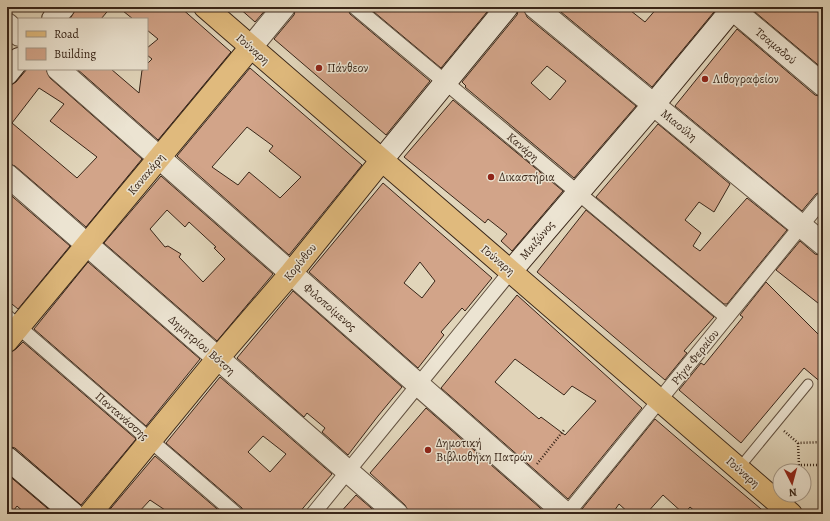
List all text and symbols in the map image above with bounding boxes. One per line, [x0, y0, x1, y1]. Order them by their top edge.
legend [18, 18, 148, 70]
street label: Τσαμαδού [752, 24, 800, 68]
text: Road [54, 26, 80, 42]
street label: Γούναρη [233, 30, 273, 68]
text: Building [54, 46, 96, 62]
place label: Πάνθεον [327, 60, 368, 76]
marker: Πάνθεον [314, 63, 324, 73]
place label: Λιθογραφείον [712, 71, 779, 87]
marker: Λιθογραφείον [700, 74, 710, 84]
street label: Μιαούλη [657, 105, 701, 145]
street label: Κανάρη [503, 129, 543, 165]
street label: Κανακάρη [124, 150, 168, 198]
place label: Δικαστήρια [499, 169, 555, 185]
marker: Δικαστήρια [486, 172, 496, 182]
street label: Μαιζώνος [516, 217, 558, 263]
street label: Κορίνθου [280, 240, 320, 284]
street label: Γούναρη [478, 241, 518, 279]
street label: Φιλοποίμενος [300, 279, 360, 335]
street label: Δημητρίου Βότση [165, 311, 239, 379]
street label: Ρήγα Φεραίου [667, 326, 723, 388]
street label: Παντανάσσης [92, 388, 152, 444]
place label: Δημοτική Βιβλιοθήκη Πατρών [436, 435, 533, 465]
marker: Δημοτική Βιβλιοθήκη Πατρών [423, 445, 433, 455]
street label: Γούναρη [723, 453, 763, 491]
north arrow [772, 463, 812, 503]
text: N [788, 485, 798, 500]

